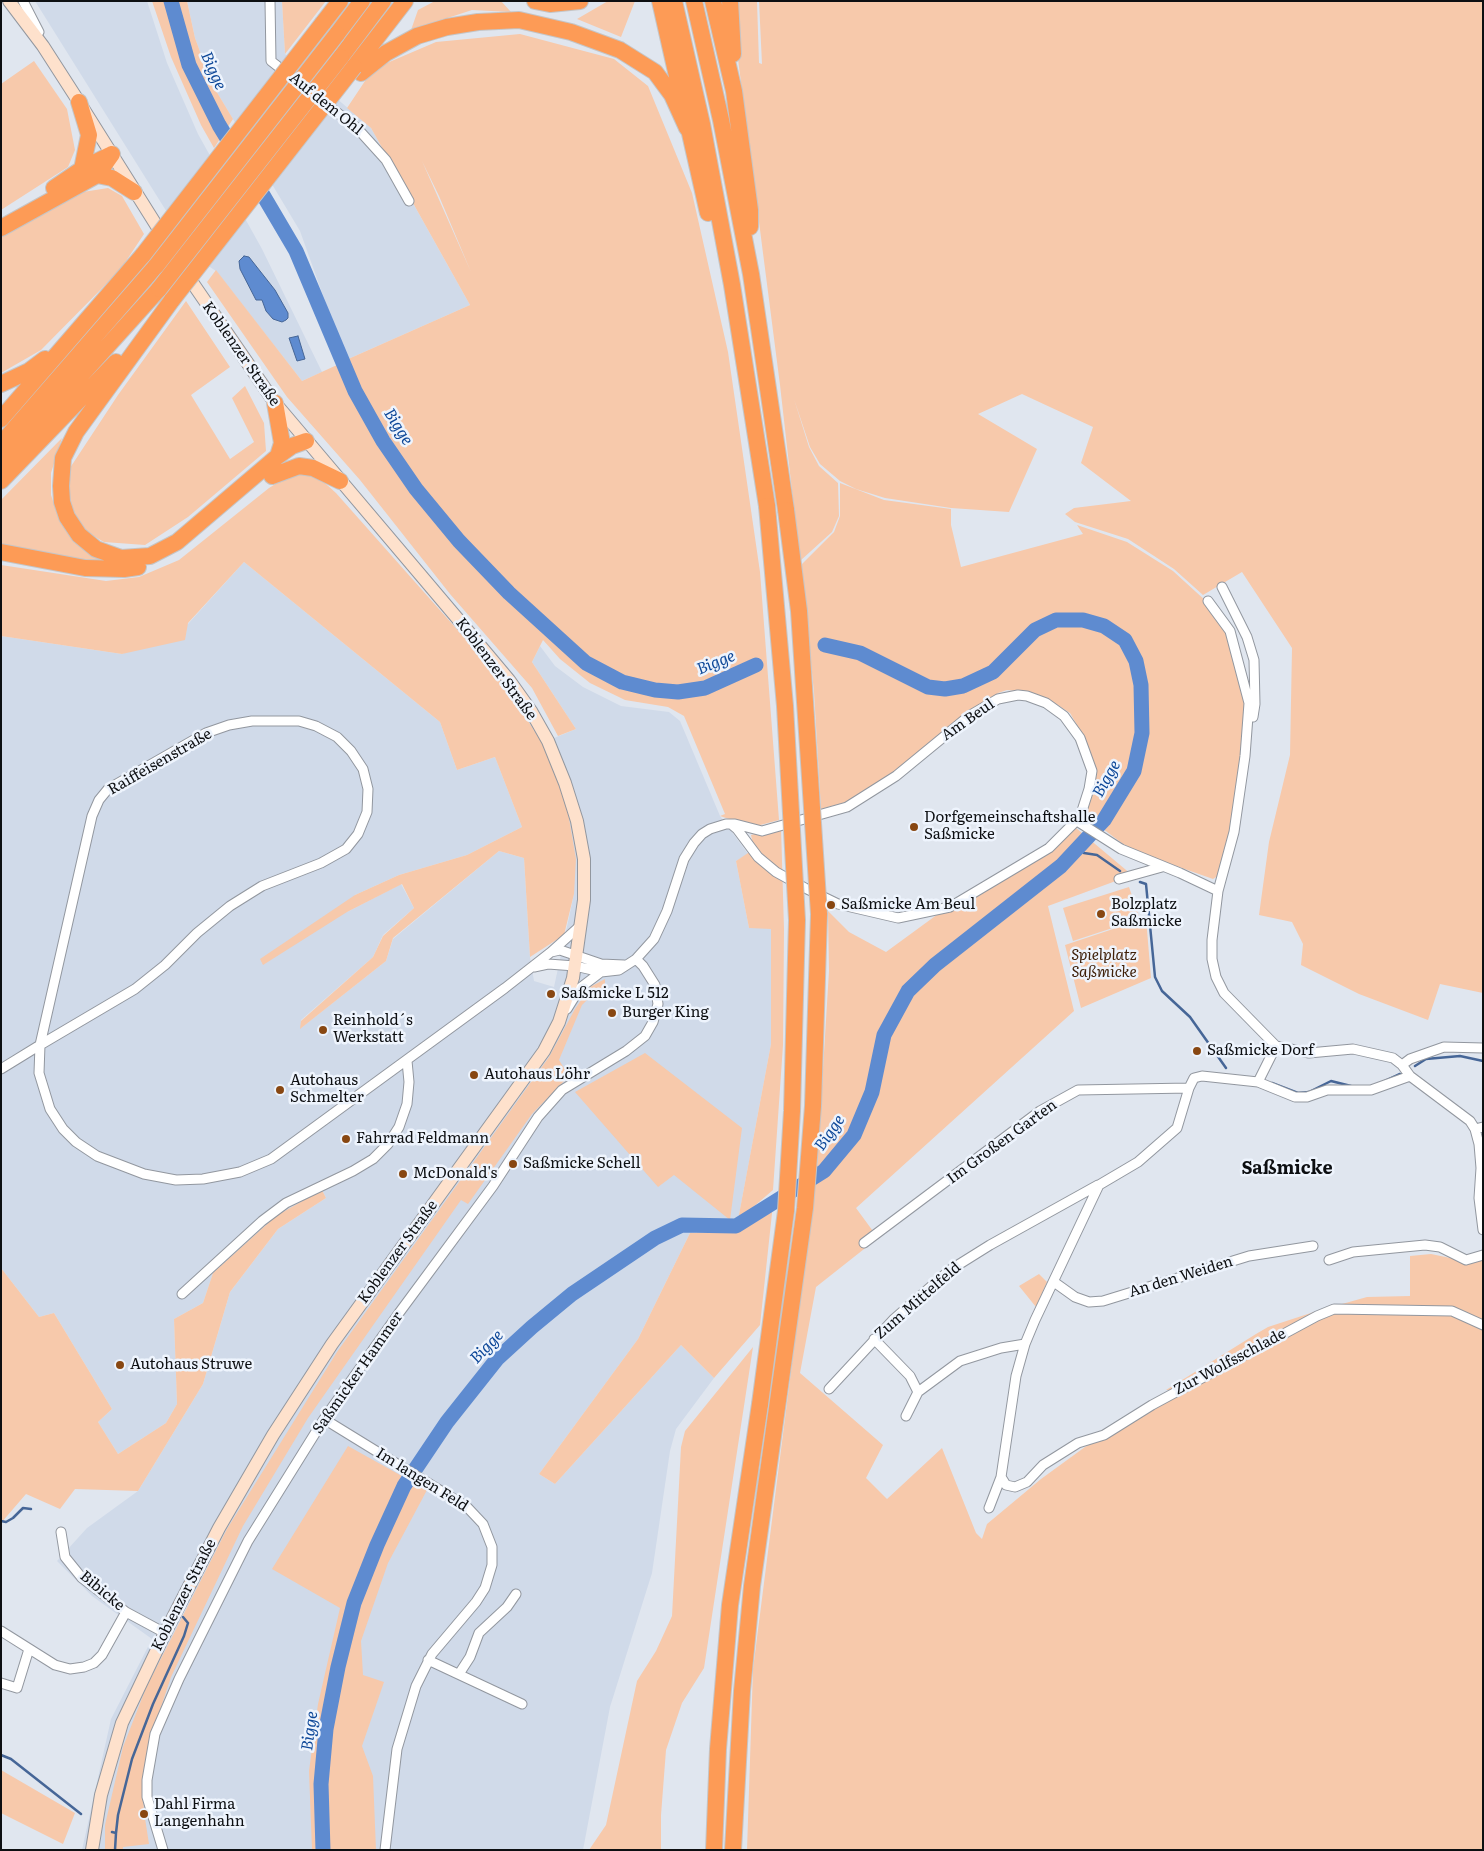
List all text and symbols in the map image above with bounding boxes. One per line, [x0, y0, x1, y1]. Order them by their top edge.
water label: Bigge [196, 49, 230, 93]
street label: Auf dem Ohl [286, 69, 366, 139]
street label: Koblenzer Straße [198, 298, 284, 410]
water label: Bigge [379, 405, 417, 449]
street label: Koblenzer Straße [452, 614, 540, 724]
water label: Bigge [694, 647, 738, 679]
street label: Am Beul [938, 695, 998, 745]
street label: Raiffeisenstraße [105, 725, 215, 799]
water label: Bigge [1089, 757, 1125, 801]
place label: Dorfgemeinschaftshalle Saßmicke [924, 809, 1095, 844]
marker: Dorfgemeinschaftshalle Saßmicke [908, 821, 920, 833]
place label: Saßmicke Am Beul [841, 896, 975, 914]
place label: Bolzplatz Saßmicke [1111, 896, 1182, 931]
marker: Saßmicke Am Beul [825, 899, 837, 911]
marker: Bolzplatz Saßmicke [1095, 908, 1107, 920]
park label: Spielplatz Saßmicke [1071, 947, 1137, 982]
place label: Saßmicke L 512 [561, 985, 669, 1003]
marker: Saßmicke L 512 [545, 988, 557, 1000]
place label: Burger King [622, 1004, 709, 1022]
marker: Burger King [606, 1007, 618, 1019]
place label: Reinhold´s Werkstatt [333, 1012, 413, 1047]
marker: Reinhold´s Werkstatt [317, 1024, 329, 1036]
place label: Saßmicke Dorf [1207, 1042, 1314, 1060]
marker: Saßmicke Dorf [1191, 1045, 1203, 1057]
place label: Autohaus Löhr [484, 1066, 590, 1084]
marker: Autohaus Löhr [468, 1069, 480, 1081]
place label: Autohaus Schmelter [290, 1072, 364, 1107]
marker: Autohaus Schmelter [274, 1084, 286, 1096]
street label: Im Großen Garten [944, 1096, 1060, 1188]
water label: Bigge [811, 1111, 849, 1155]
place label: Fahrrad Feldmann [356, 1130, 489, 1148]
marker: Fahrrad Feldmann [340, 1133, 352, 1145]
place label: Saßmicke Schell [523, 1155, 641, 1173]
marker: Saßmicke Schell [507, 1158, 519, 1170]
district label: Saßmicke [1241, 1158, 1333, 1180]
place label: McDonald's [413, 1165, 497, 1183]
marker: McDonald's [397, 1168, 409, 1180]
street label: Koblenzer Straße [354, 1197, 442, 1307]
street label: An den Weiden [1127, 1253, 1235, 1301]
street label: Zum Mittelfeld [871, 1259, 965, 1343]
street label: Saßmicker Hammer [309, 1309, 407, 1437]
street label: Zur Wolfsschlade [1171, 1325, 1289, 1399]
water label: Bigge [466, 1326, 508, 1368]
place label: Autohaus Struwe [130, 1356, 252, 1374]
marker: Autohaus Struwe [114, 1359, 126, 1371]
street label: Im langen Feld [373, 1444, 471, 1516]
street label: Koblenzer Straße [148, 1536, 220, 1654]
street label: Bibicke [76, 1567, 128, 1615]
water label: Bigge [298, 1710, 322, 1752]
place label: Dahl Firma Langenhahn [154, 1796, 245, 1831]
marker: Dahl Firma Langenhahn [138, 1808, 150, 1820]

